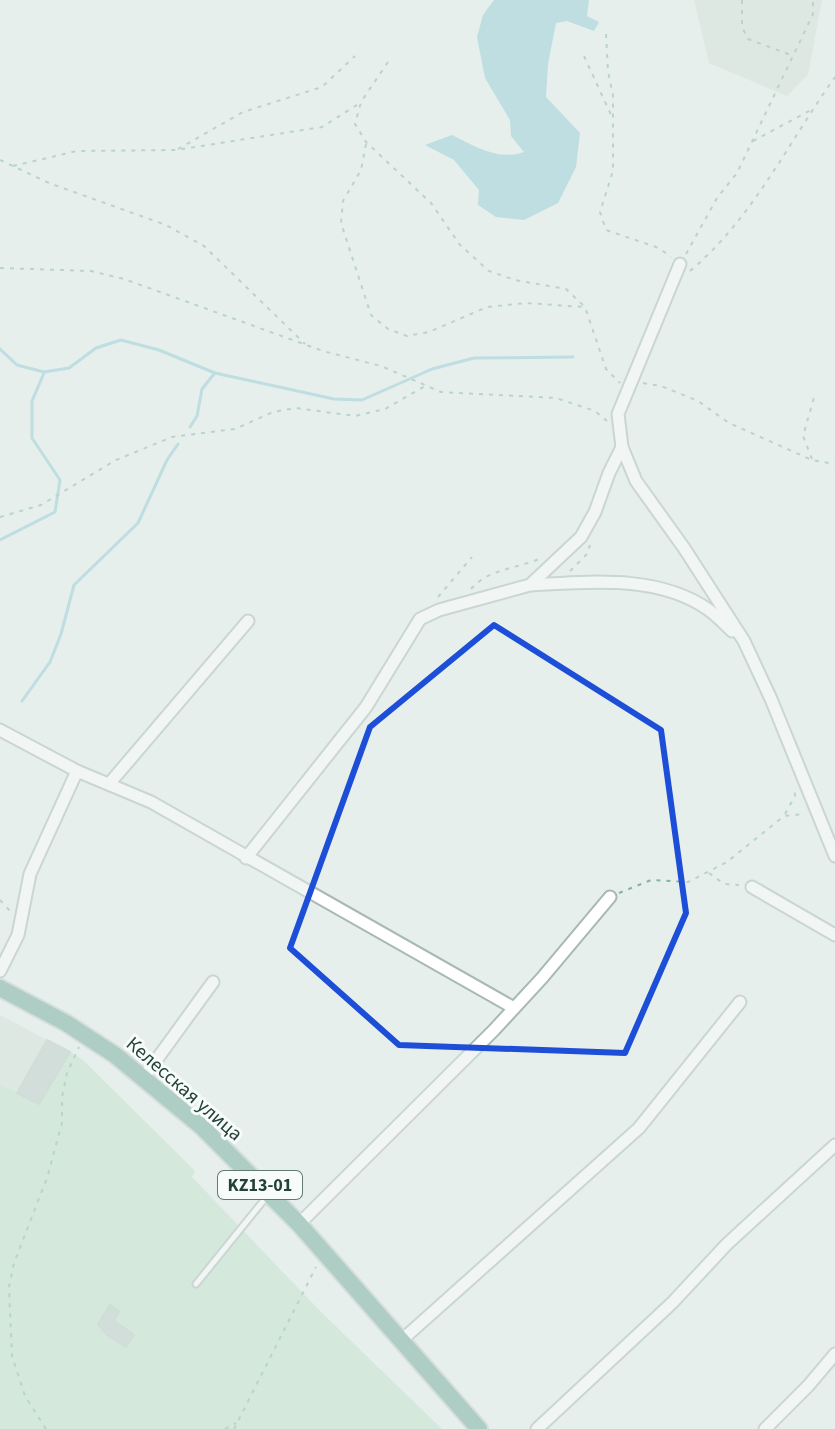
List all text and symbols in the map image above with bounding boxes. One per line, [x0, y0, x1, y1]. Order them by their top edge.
street label: Келесская улица [120, 1030, 248, 1148]
road number: KZ13-01 [218, 1171, 302, 1199]

